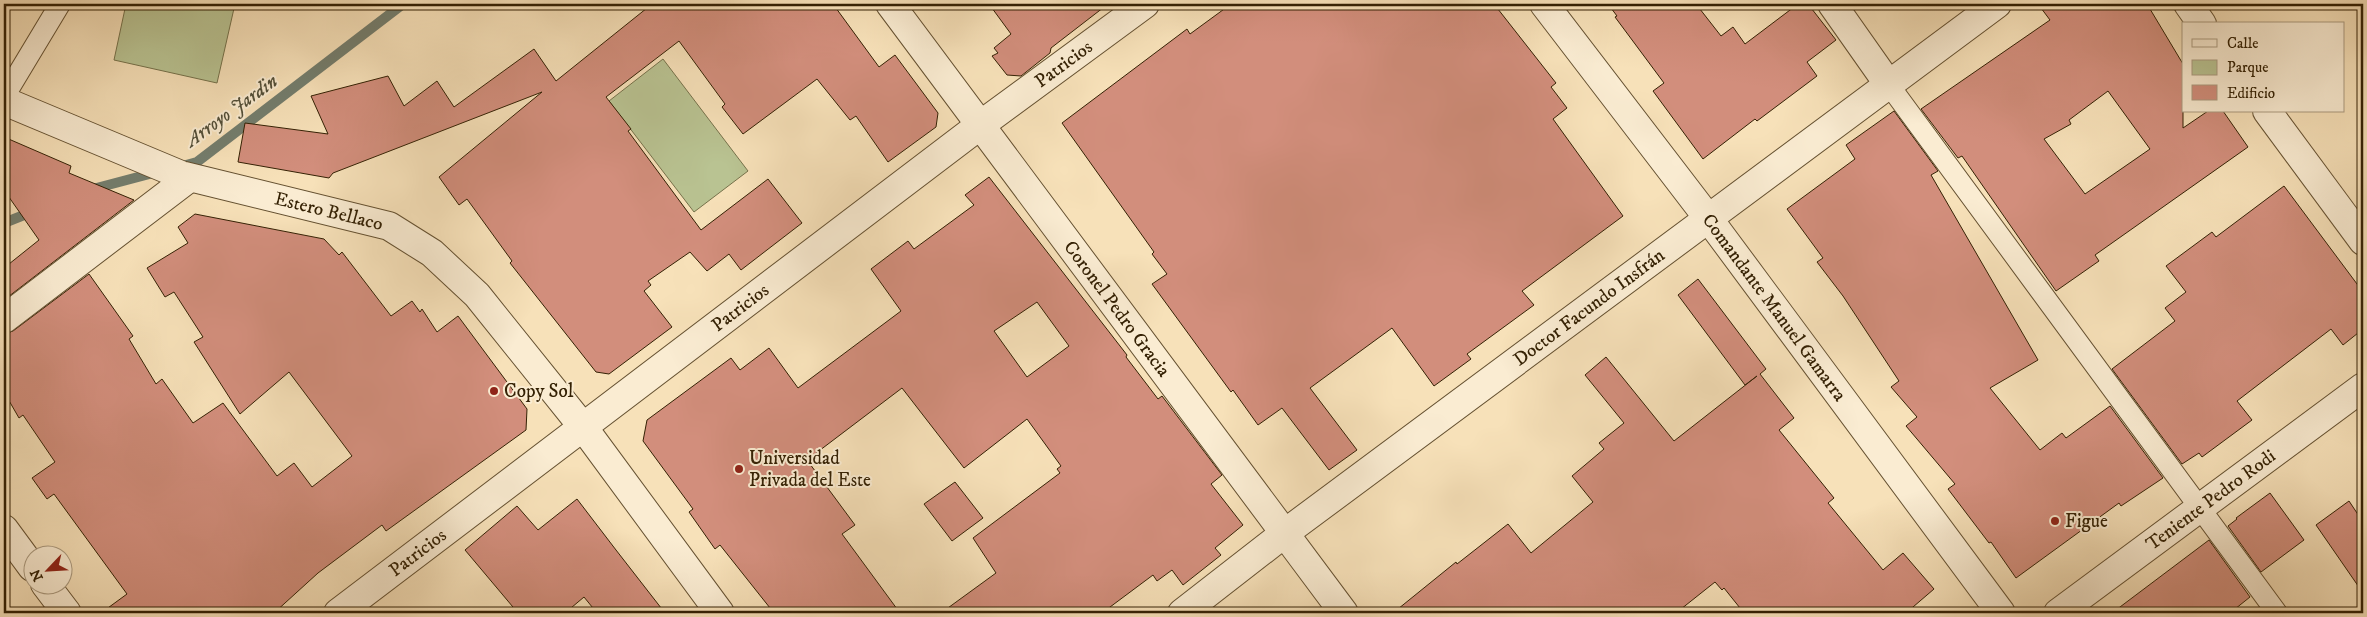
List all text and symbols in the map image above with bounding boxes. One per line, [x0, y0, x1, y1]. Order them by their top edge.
legend [2182, 22, 2344, 112]
text: Calle [2227, 34, 2259, 53]
street label: Patricios [1030, 35, 1097, 93]
text: Parque [2227, 58, 2268, 77]
water label: Arroyo Jardin [179, 69, 283, 154]
text: Edificio [2227, 84, 2275, 103]
street label: Estero Bellaco [272, 187, 385, 236]
street label: Comandante Manuel Gamarra [1697, 209, 1851, 406]
street label: Coronel Pedro Gracia [1059, 236, 1175, 381]
street label: Doctor Facundo Insfrán [1509, 244, 1669, 371]
street label: Patricios [707, 278, 773, 337]
place label: Copy Sol [504, 380, 574, 403]
marker: Copy Sol [488, 385, 500, 397]
street label: Teniente Pedro Rodi [2141, 444, 2280, 555]
place label: Universidad Privada del Este [749, 447, 871, 492]
marker: Universidad Privada del Este [733, 463, 745, 475]
place label: Figue [2065, 510, 2108, 533]
marker: Figue [2049, 515, 2061, 527]
street label: Patricios [384, 523, 451, 582]
north arrow [22, 544, 72, 594]
text: N [26, 566, 48, 584]

